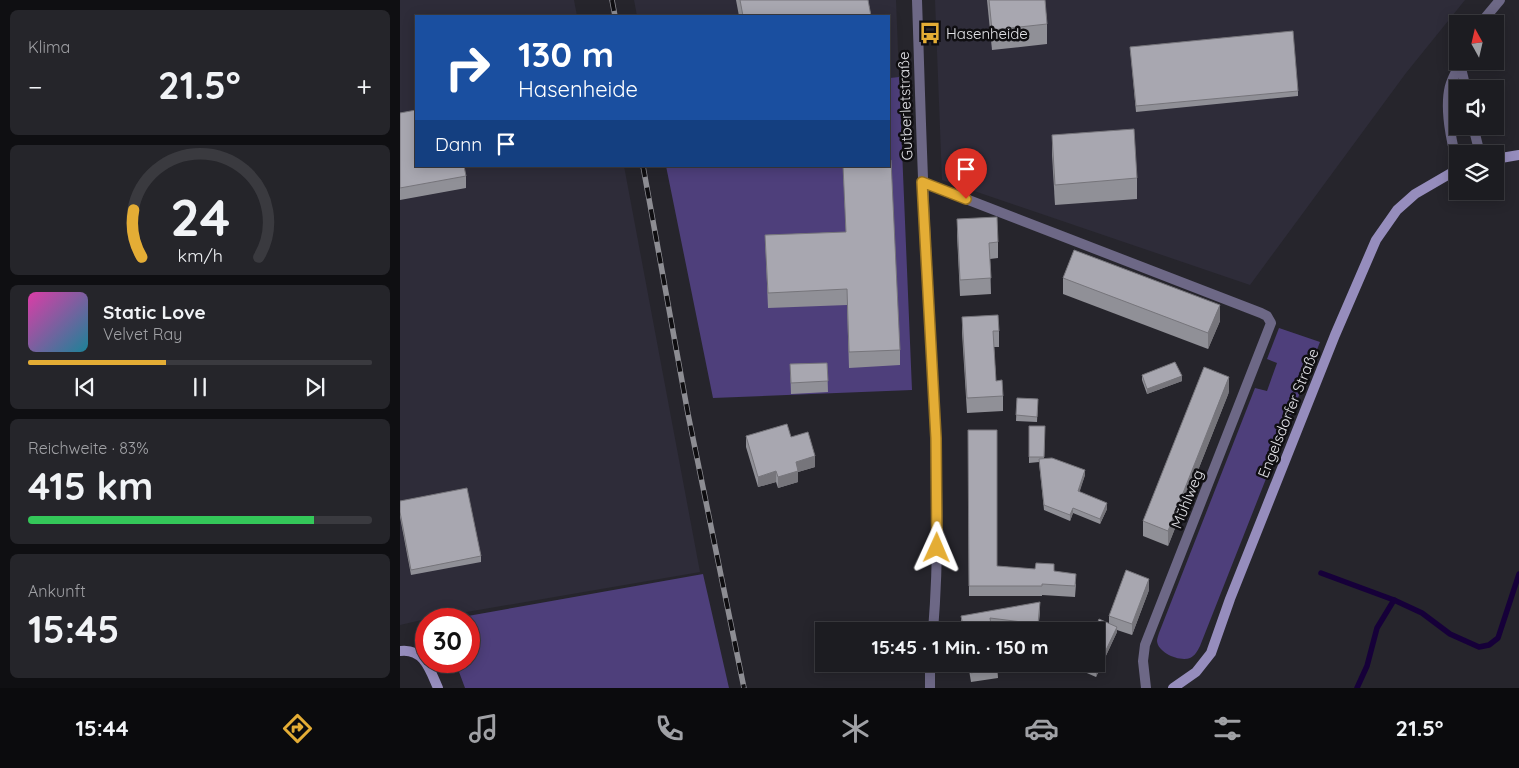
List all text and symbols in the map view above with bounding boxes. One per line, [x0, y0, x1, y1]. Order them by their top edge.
north arrow [1449, 15, 1504, 70]
map controls [1449, 15, 1504, 200]
bus stop icon: Hasenheide [917, 20, 943, 46]
place label: Hasenheide [946, 24, 1028, 43]
text: 130 m [518, 32, 614, 76]
icon: right [435, 35, 500, 100]
text: Klima [28, 37, 70, 57]
street label: Gutberletstraße [894, 51, 916, 161]
text: 21.5° [158, 61, 241, 109]
text: − [28, 69, 43, 104]
text: + [356, 69, 372, 104]
text: Hasenheide [518, 75, 638, 103]
button: sound [1449, 80, 1504, 135]
icon: arrive [492, 130, 520, 158]
text: Dann [435, 132, 482, 156]
button: layers [1449, 145, 1504, 200]
pin [945, 148, 987, 199]
icon: arrive [952, 155, 980, 183]
text: 24 [170, 184, 230, 249]
text: km/h [177, 244, 223, 266]
text: Static Love [103, 300, 206, 324]
text: Velvet Ray [103, 324, 182, 344]
street label: Engelsdorfer Straße [1253, 345, 1323, 481]
icon: previous [71, 373, 99, 401]
icon: pause [186, 373, 214, 401]
icon: next [301, 373, 329, 401]
text: Reichweite · 83% [28, 438, 149, 458]
text: 415 km [28, 462, 153, 510]
street label: Mühlweg [1167, 467, 1207, 531]
position arrow [910, 521, 962, 573]
text: Ankunft [28, 581, 86, 601]
text: 15:45 [28, 605, 119, 653]
speed limit sign: 30 [415, 608, 480, 673]
text: 15:45 · 1 Min. · 150 m [871, 635, 1049, 659]
icon: directions [280, 711, 315, 746]
icon: music [466, 711, 501, 746]
icon: phone [652, 711, 687, 746]
icon: climate [838, 711, 873, 746]
icon: car [1024, 711, 1059, 746]
icon: filters [1210, 711, 1245, 746]
text: 15:44 [76, 714, 129, 742]
text: 21.5° [1396, 714, 1443, 742]

